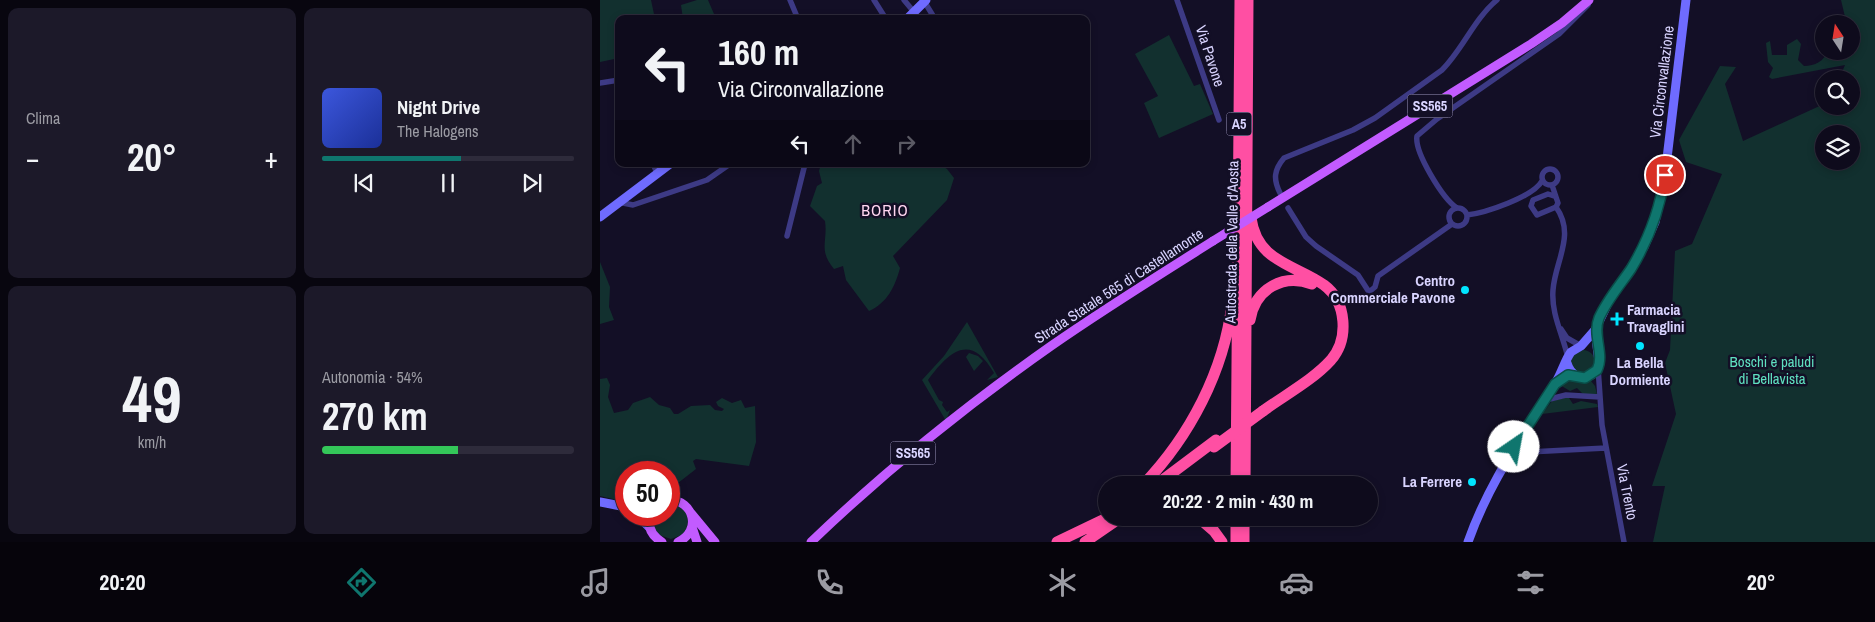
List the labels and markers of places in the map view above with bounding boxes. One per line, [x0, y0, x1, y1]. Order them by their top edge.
pin [1644, 154, 1686, 196]
place label: Centro Commerciale Pavone [1331, 270, 1455, 308]
marker: Centro Commerciale Pavone [1459, 284, 1471, 296]
place label: Farmacia Travaglini [1627, 299, 1684, 337]
marker: Farmacia Travaglini [1611, 313, 1623, 325]
marker: La Bella Dormiente [1634, 340, 1646, 352]
place label: La Bella Dormiente [1610, 352, 1671, 390]
place label: La Ferrere [1402, 471, 1462, 492]
marker: La Ferrere [1466, 476, 1478, 488]

